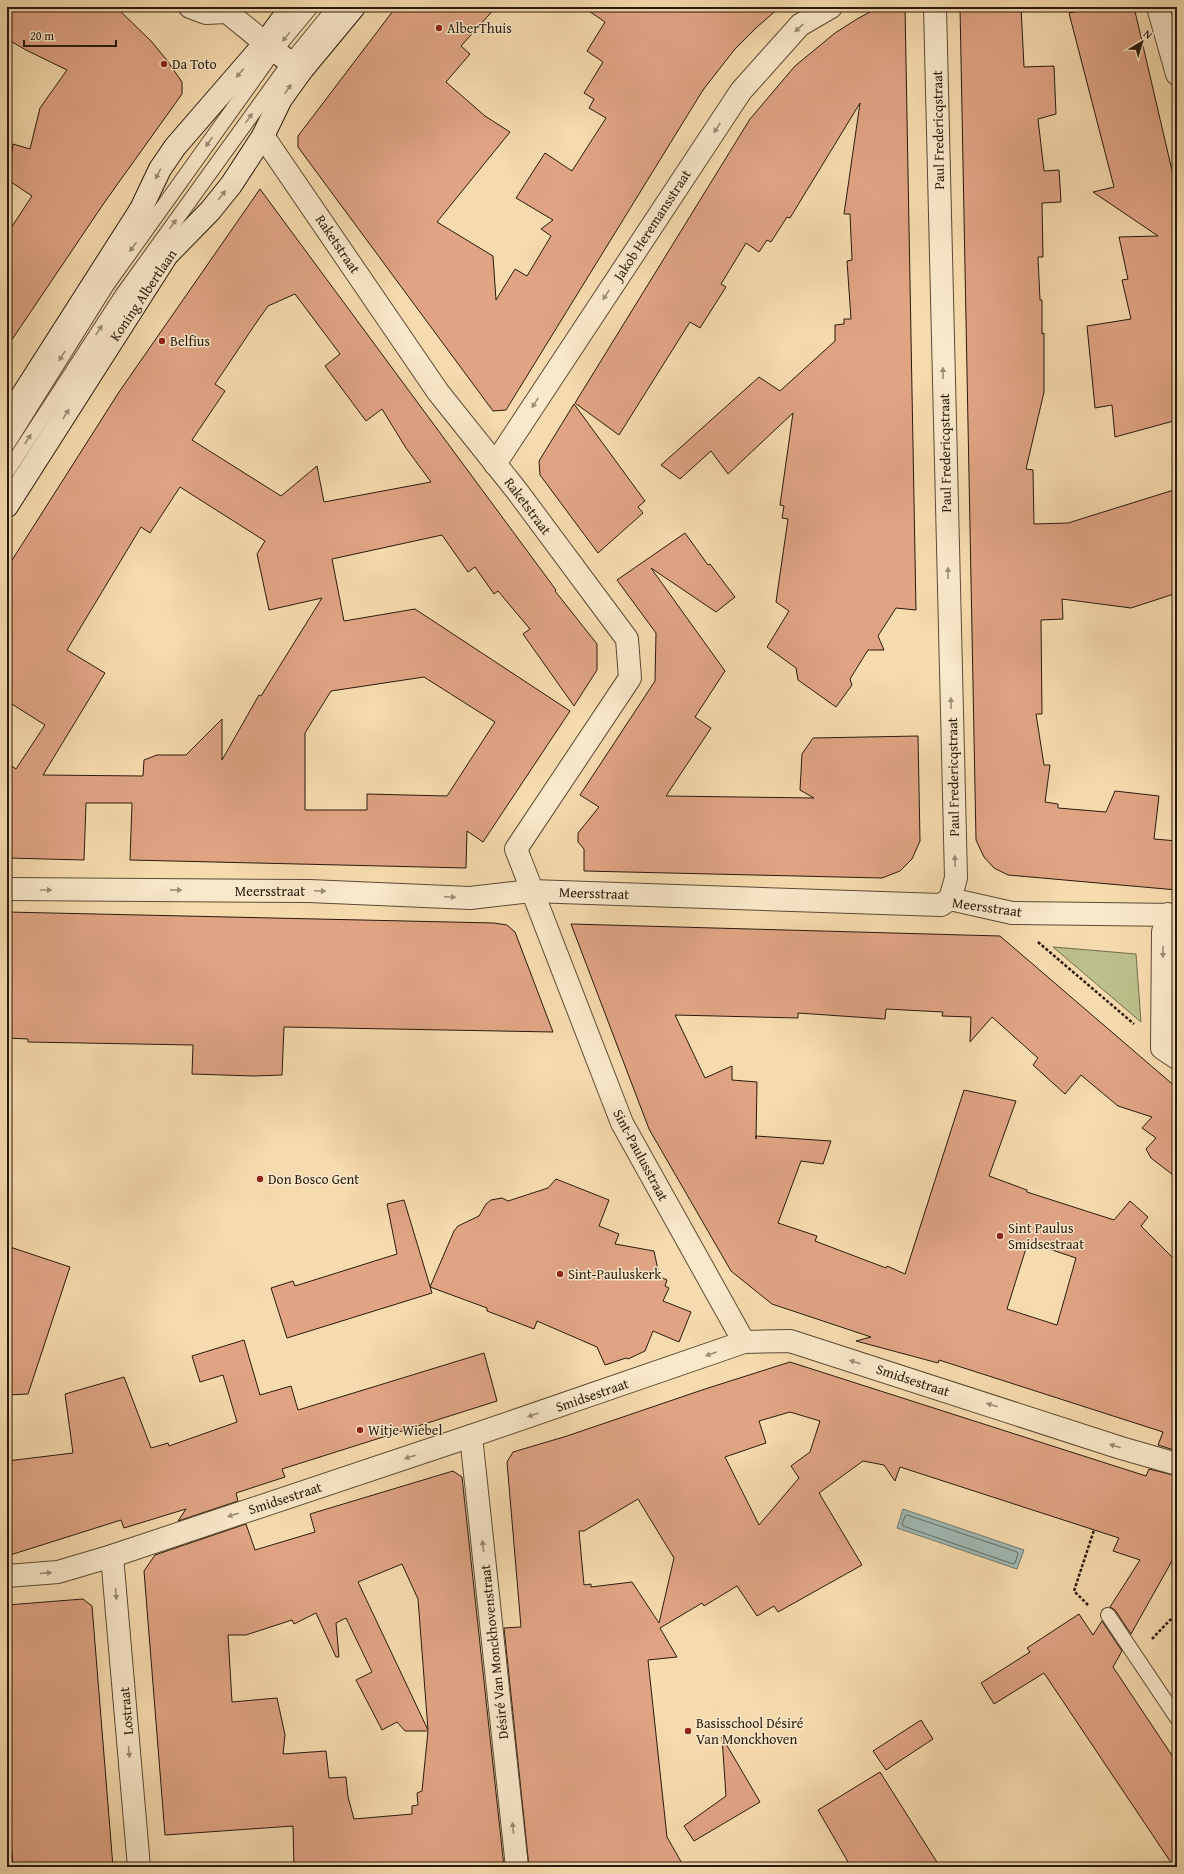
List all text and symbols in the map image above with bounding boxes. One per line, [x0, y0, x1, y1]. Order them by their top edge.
place label: AlberThuis [447, 18, 512, 38]
scale bar [24, 22, 116, 48]
north arrow [1122, 22, 1162, 62]
marker: AlberThuis [434, 23, 444, 33]
one-way arrow [794, 23, 804, 32]
text: N [1140, 26, 1156, 43]
text: 20 m [30, 27, 54, 44]
one-way arrow [282, 32, 291, 43]
place label: Da Toto [172, 54, 217, 74]
marker: Da Toto [159, 59, 169, 69]
one-way arrow [235, 67, 244, 78]
street label: Paul Fredericqstraat [927, 70, 949, 190]
one-way arrow [284, 84, 292, 95]
one-way arrow [245, 113, 253, 123]
one-way arrow [713, 123, 721, 133]
one-way arrow [205, 137, 213, 147]
street label: Jakob Heremansstraat [607, 165, 696, 286]
one-way arrow [155, 168, 161, 179]
one-way arrow [218, 190, 227, 201]
street label: Raketstraat [311, 210, 365, 278]
one-way arrow [169, 218, 178, 229]
one-way arrow [129, 242, 138, 253]
street label: Koning Albertlaan [105, 245, 181, 345]
one-way arrow [603, 289, 610, 301]
one-way arrow [95, 325, 103, 335]
place label: Belfius [170, 331, 210, 351]
marker: Belfius [157, 336, 167, 346]
one-way arrow [58, 351, 66, 361]
one-way arrow [940, 367, 947, 379]
street label: Paul Fredericqstraat [934, 393, 956, 513]
one-way arrow [531, 398, 539, 409]
one-way arrow [62, 408, 69, 420]
one-way arrow [24, 434, 32, 444]
street label: Raketstraat [500, 473, 556, 539]
one-way arrow [945, 566, 951, 579]
one-way arrow [948, 696, 954, 709]
street label: Paul Fredericqstraat [942, 717, 964, 837]
one-way arrow [952, 854, 958, 867]
street label: Meersstraat [235, 881, 305, 901]
street label: Meersstraat [559, 882, 630, 904]
one-way arrow [40, 887, 53, 893]
one-way arrow [170, 887, 183, 893]
one-way arrow [314, 888, 326, 895]
street label: Meersstraat [951, 892, 1023, 922]
one-way arrow [444, 894, 456, 901]
one-way arrow [1160, 946, 1166, 959]
street label: Sint-Paulusstraat [608, 1106, 674, 1205]
place label: Don Bosco Gent [268, 1169, 359, 1189]
marker: Don Bosco Gent [255, 1174, 265, 1184]
place label: Sint Paulus Smidsestraat [1008, 1218, 1084, 1254]
marker: Sint Paulus Smidsestraat [995, 1231, 1005, 1241]
place label: Sint-Pauluskerk [568, 1264, 662, 1284]
marker: Sint-Pauluskerk [555, 1269, 565, 1279]
one-way arrow [704, 1351, 716, 1357]
one-way arrow [848, 1358, 860, 1364]
street label: Smidsestraat [874, 1359, 952, 1401]
street label: Smidsestraat [553, 1373, 631, 1417]
one-way arrow [986, 1402, 998, 1408]
one-way arrow [526, 1412, 538, 1418]
place label: Witje Wiebel [368, 1420, 442, 1440]
marker: Witje Wiebel [355, 1425, 365, 1435]
one-way arrow [1109, 1443, 1121, 1449]
one-way arrow [403, 1454, 415, 1460]
street label: Smidsestraat [246, 1477, 324, 1519]
one-way arrow [227, 1513, 239, 1519]
one-way arrow [480, 1540, 486, 1552]
street label: Désiré Van Monckhovenstraat [475, 1564, 513, 1740]
one-way arrow [40, 1570, 52, 1576]
one-way arrow [112, 1588, 119, 1600]
street label: Lostraat [114, 1686, 138, 1736]
place label: Basisschool Désiré Van Monckhoven [696, 1713, 804, 1749]
marker: Basisschool Désiré Van Monckhoven [683, 1726, 693, 1736]
one-way arrow [126, 1746, 133, 1758]
one-way arrow [509, 1822, 516, 1834]

